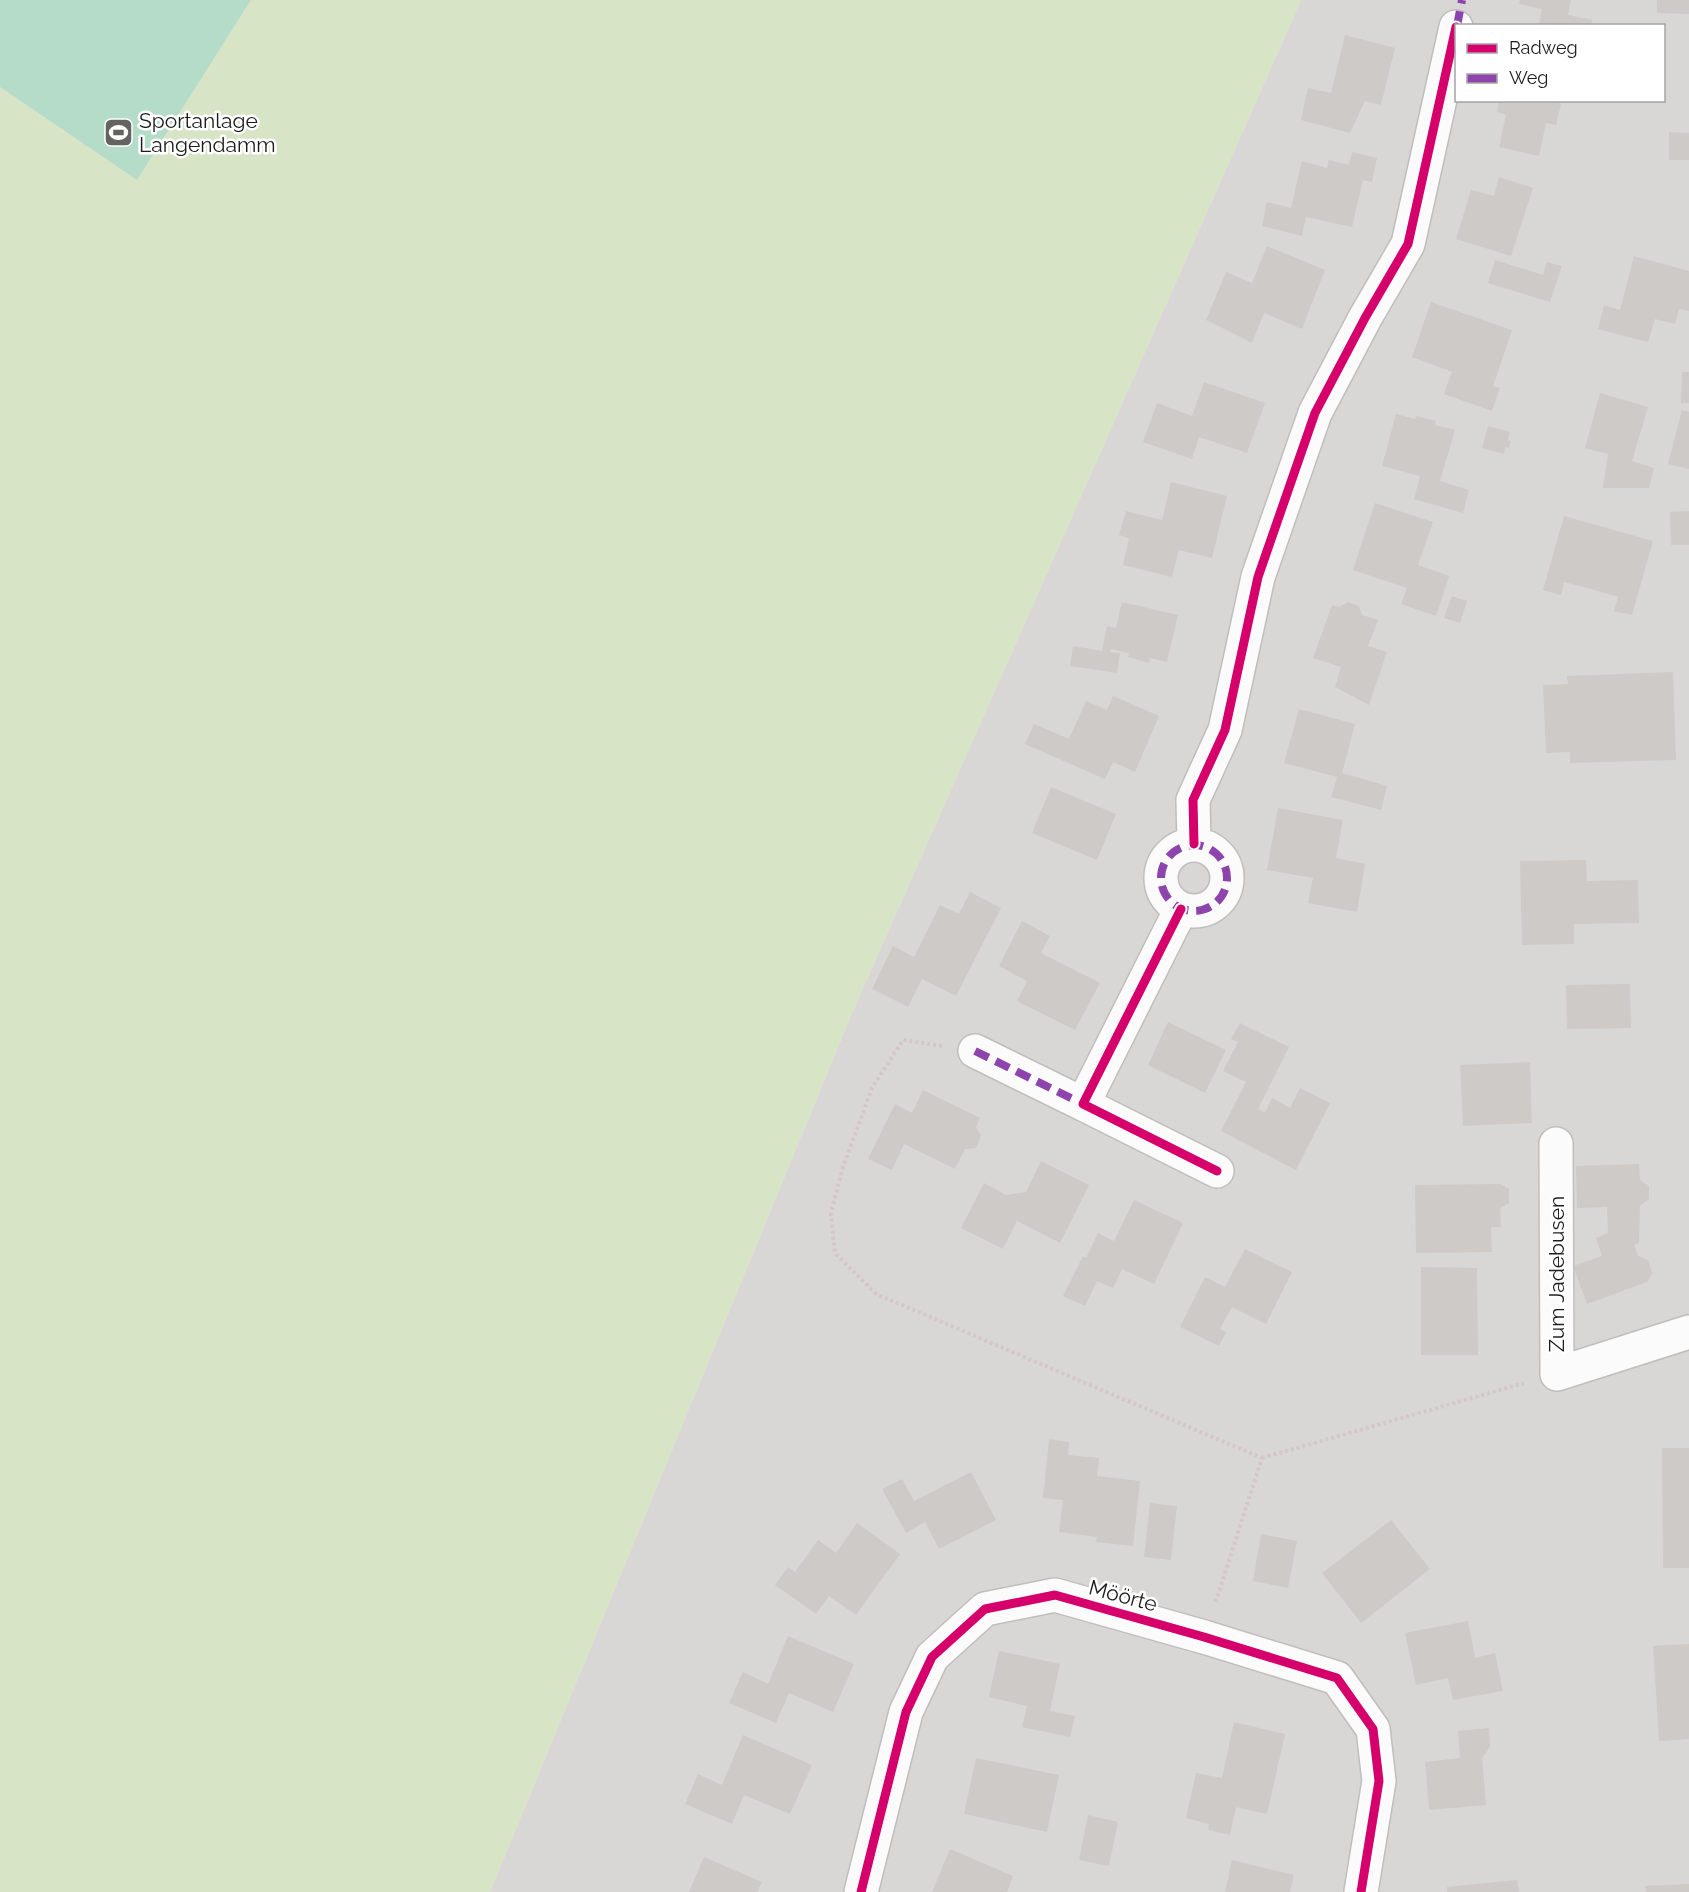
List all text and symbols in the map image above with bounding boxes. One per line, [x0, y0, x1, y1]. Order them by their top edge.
legend [1455, 24, 1665, 102]
text: Radweg [1509, 37, 1578, 58]
text: Weg [1509, 67, 1548, 88]
place label: Sportanlage Langendamm [139, 108, 276, 157]
sports icon: Sportanlage Langendamm [102, 117, 134, 149]
street label: Zum Jadebusen [1544, 1196, 1569, 1352]
street label: Möörte [1086, 1574, 1160, 1617]

